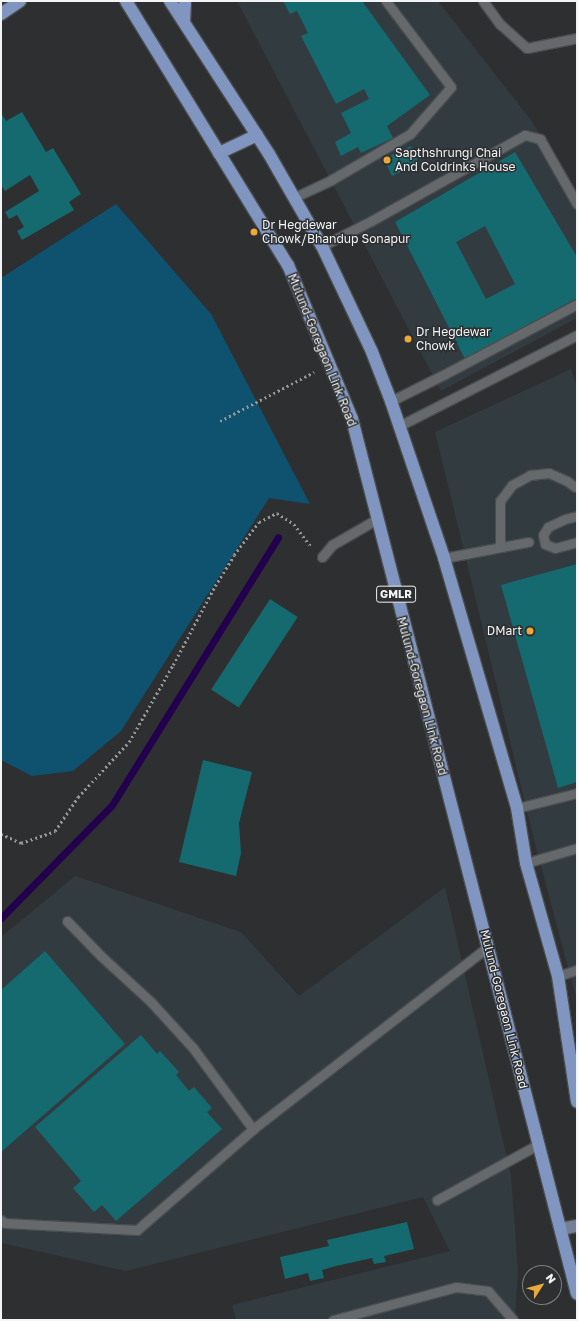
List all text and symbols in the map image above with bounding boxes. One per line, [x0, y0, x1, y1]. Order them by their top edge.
place label: Sapthshrungi Chai And Coldrinks House [395, 146, 516, 174]
marker: Sapthshrungi Chai And Coldrinks House [382, 155, 392, 165]
place label: Dr Hegdewar Chowk/Bhandup Sonapur [262, 218, 410, 246]
marker: Dr Hegdewar Chowk/Bhandup Sonapur [249, 227, 259, 237]
street label: Mulund-Goregaon Link Road [285, 271, 359, 429]
place label: Dr Hegdewar Chowk [416, 325, 491, 353]
marker: Dr Hegdewar Chowk [403, 334, 413, 344]
road number: GMLR [376, 585, 416, 603]
street label: Mulund-Goregaon Link Road [394, 615, 450, 777]
place label: DMart [487, 624, 522, 638]
marker: DMart [525, 626, 535, 636]
street label: Mulund-Goregaon Link Road [477, 928, 531, 1090]
north arrow [522, 1265, 562, 1305]
text: N [544, 1271, 559, 1285]

